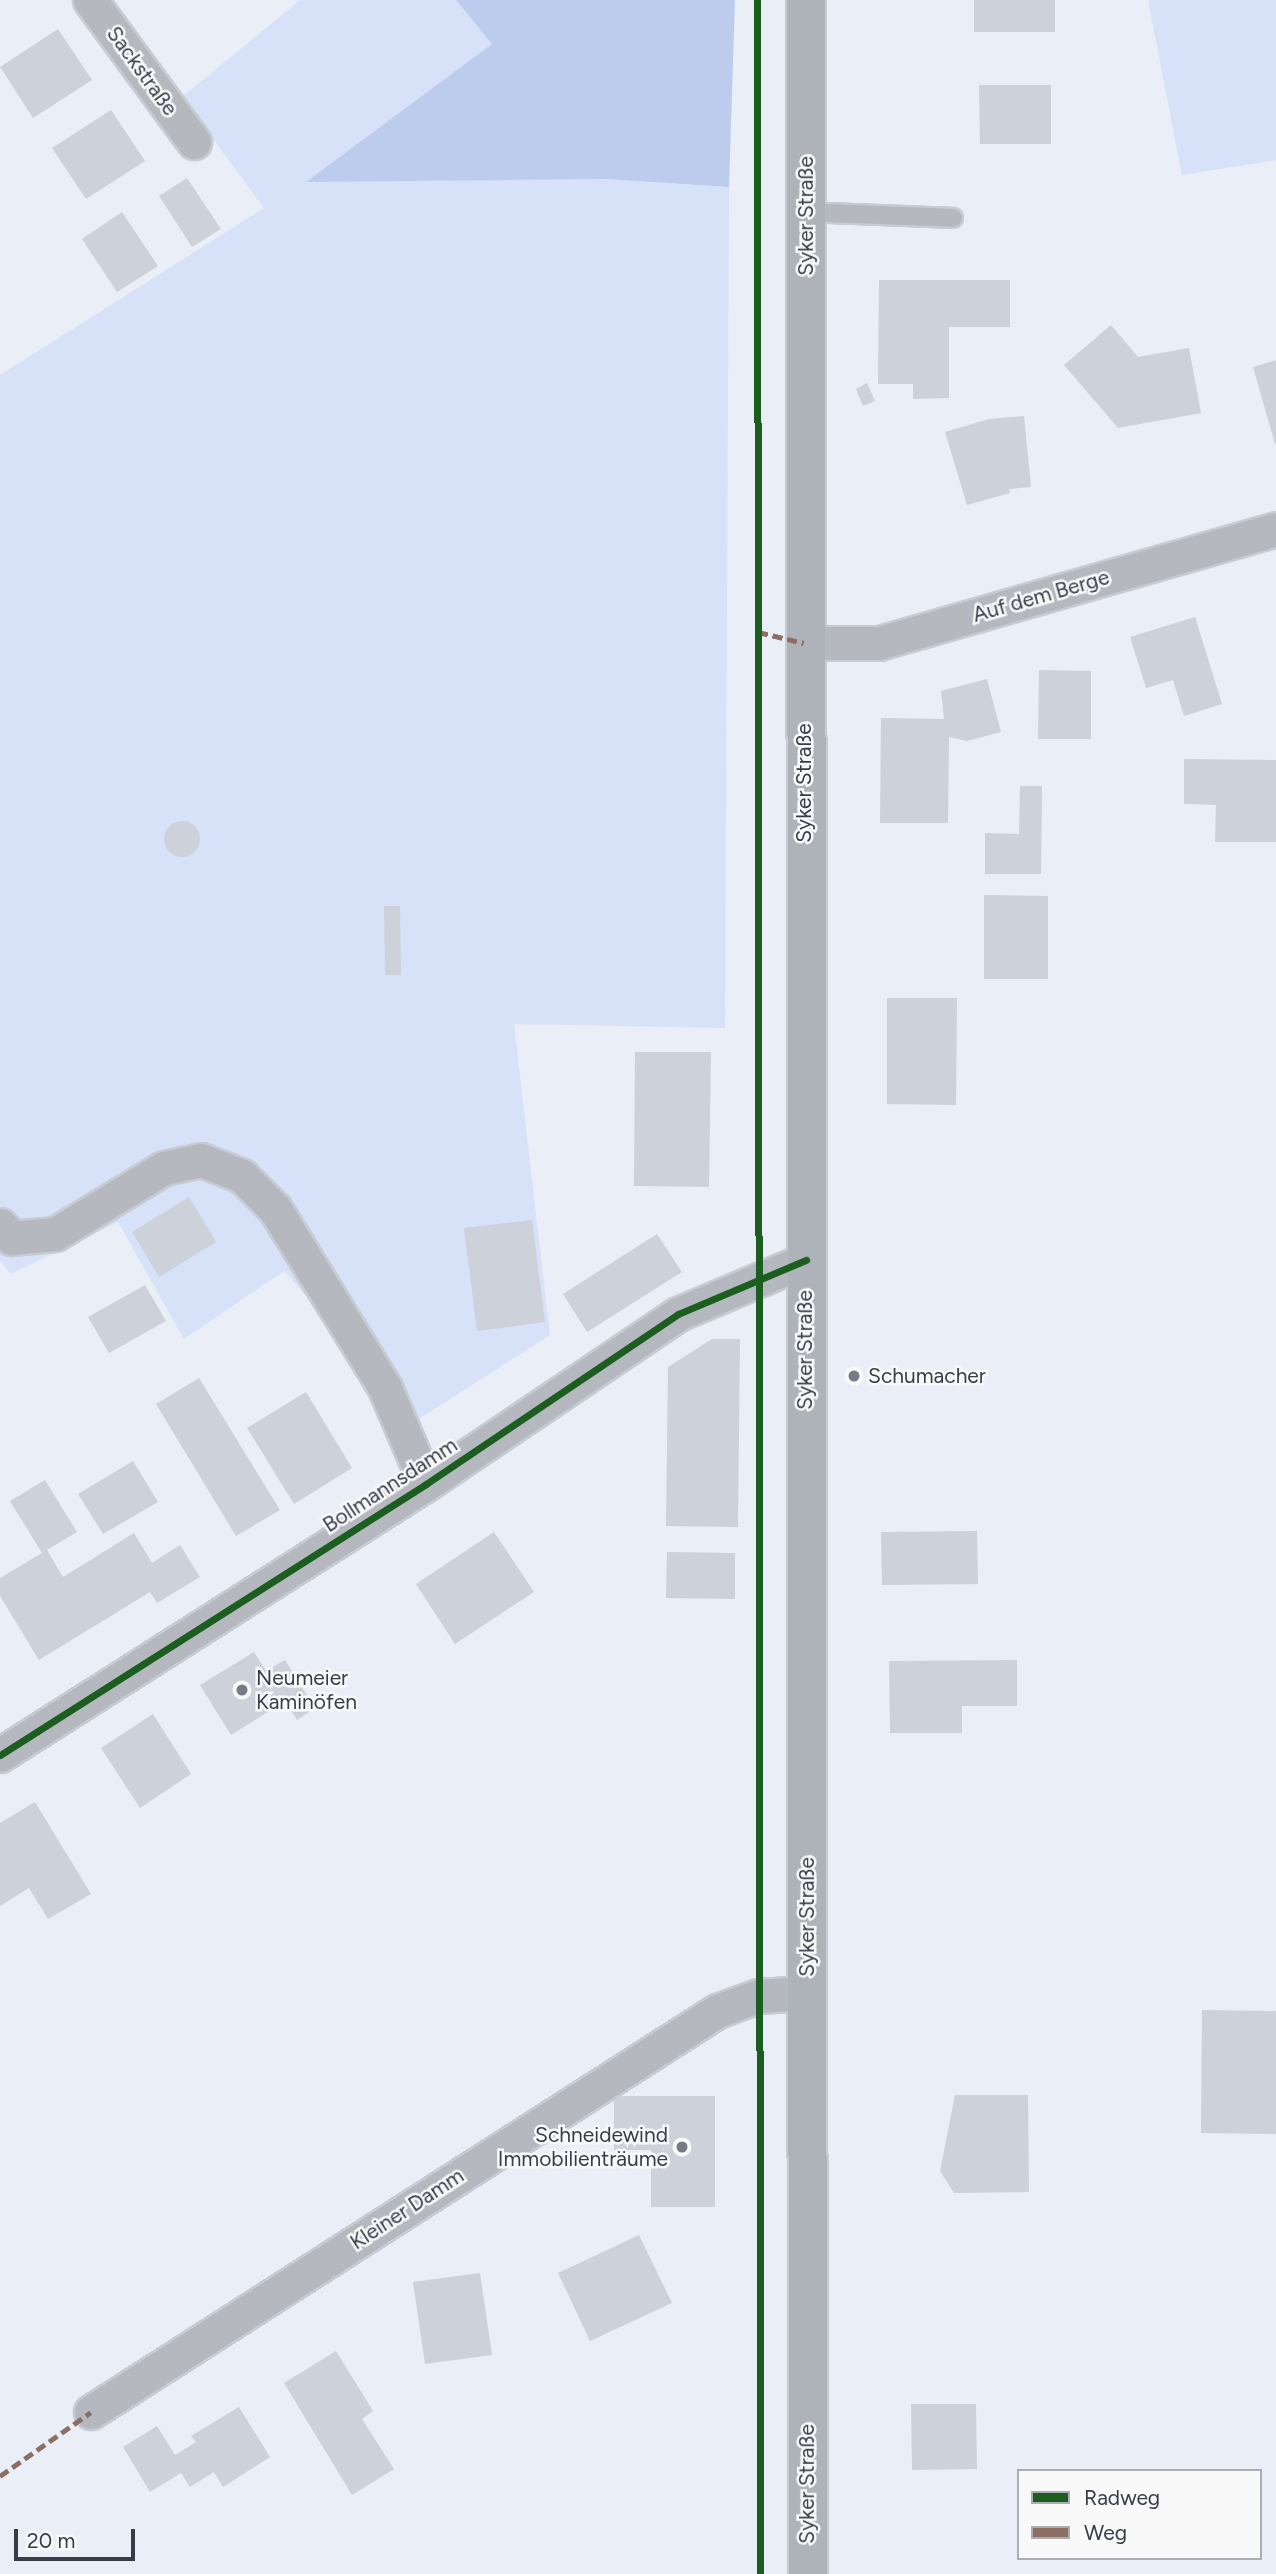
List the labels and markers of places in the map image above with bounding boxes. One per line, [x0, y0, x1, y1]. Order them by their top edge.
place label: Schumacher [868, 1363, 986, 1389]
marker: Schumacher [846, 1368, 862, 1384]
place label: Neumeier Kaminöfen [256, 1665, 357, 1715]
marker: Neumeier Kaminöfen [234, 1682, 250, 1698]
place label: Schneidewind Immobilienträume [498, 2122, 668, 2172]
marker: Schneidewind Immobilienträume [674, 2139, 690, 2155]

